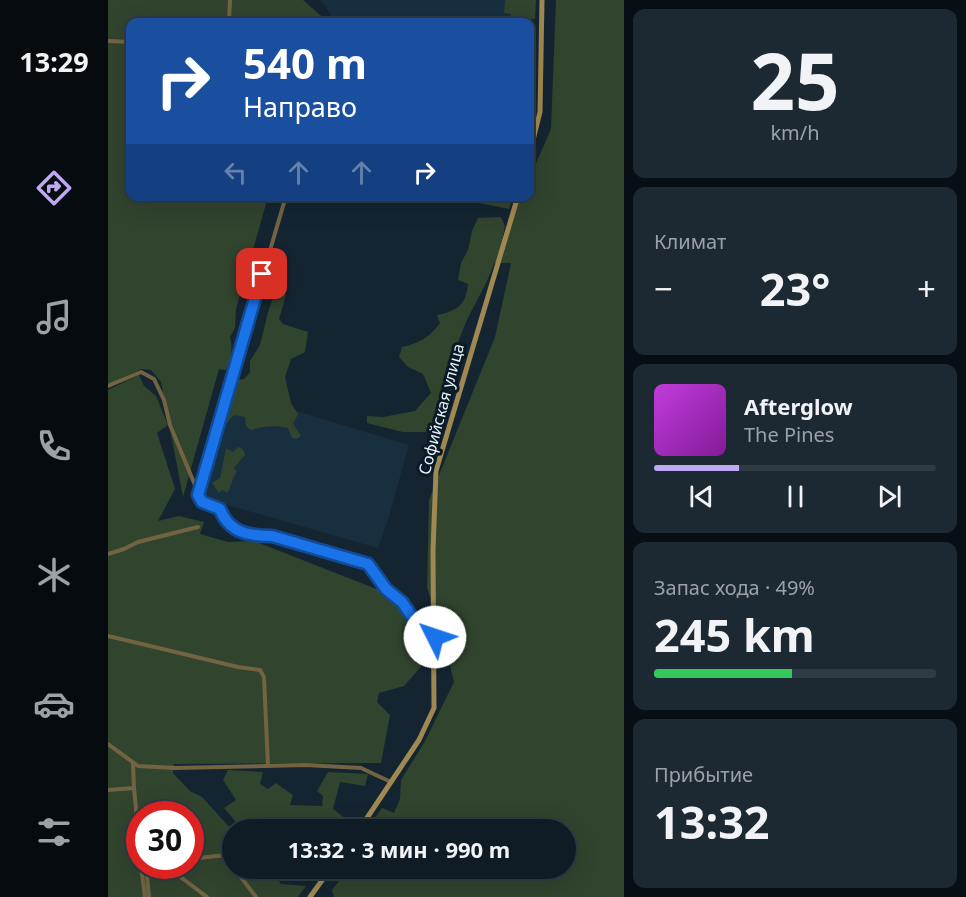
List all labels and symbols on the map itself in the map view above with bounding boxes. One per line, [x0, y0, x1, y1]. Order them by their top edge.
pin [236, 248, 287, 299]
street label: Софийская улица [413, 341, 469, 477]
position arrow [403, 605, 467, 669]
speed limit sign: 30 [126, 801, 204, 879]

